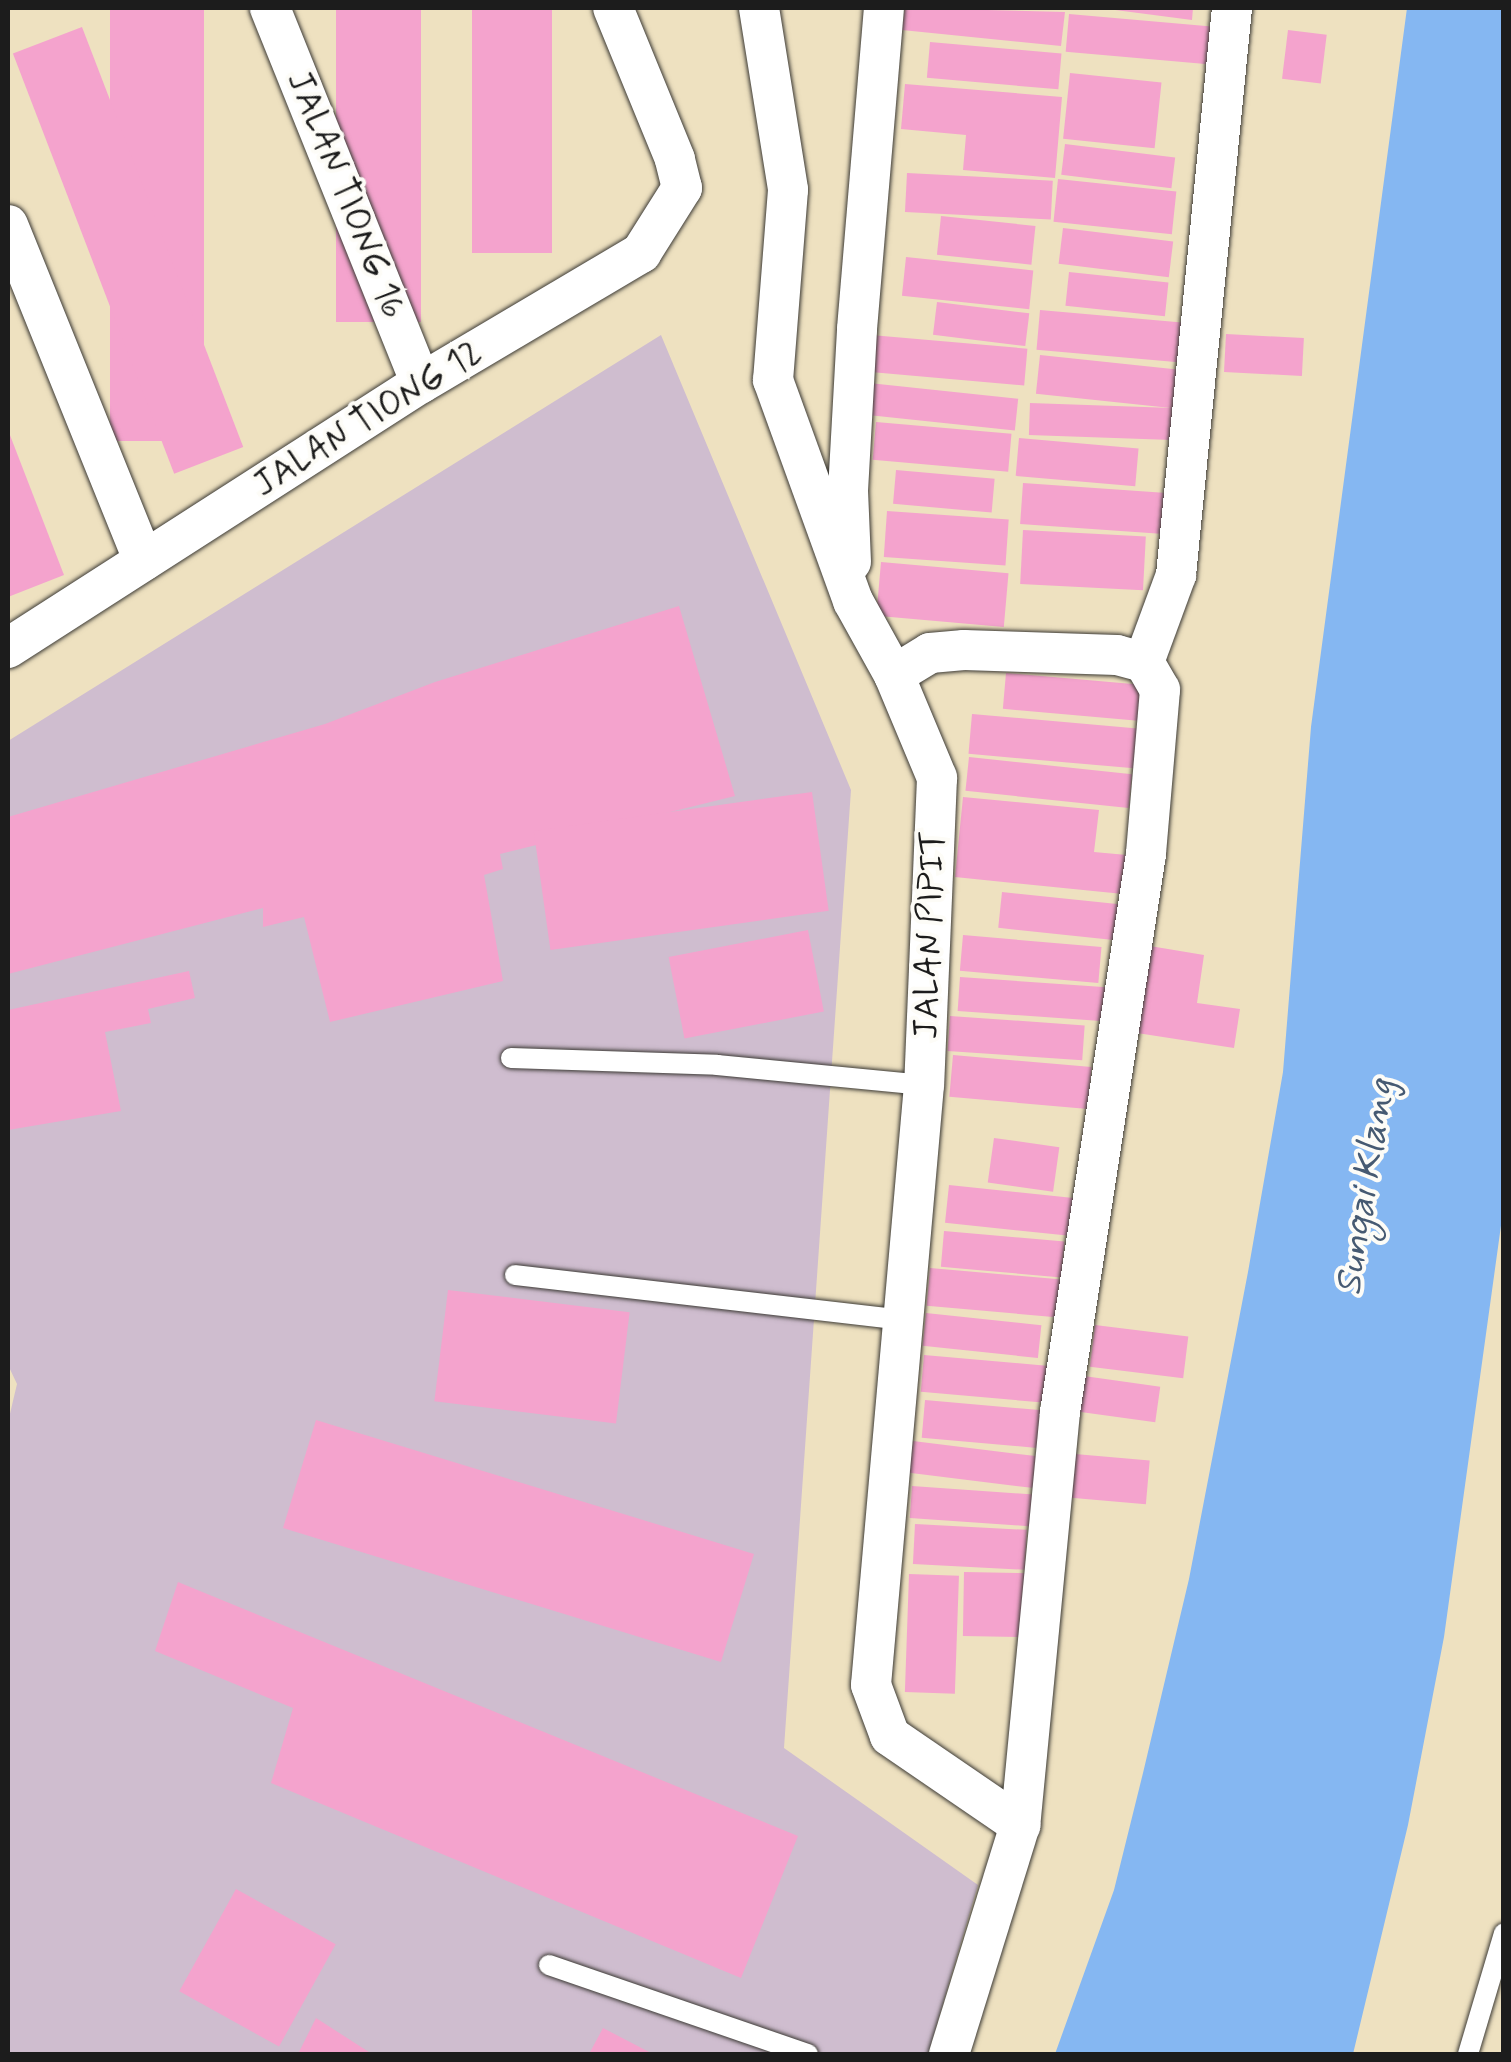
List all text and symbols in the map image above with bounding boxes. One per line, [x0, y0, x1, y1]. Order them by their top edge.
street label: JALAN TIONG 16 [276, 62, 416, 328]
street label: JALAN TIONG 12 [243, 330, 493, 508]
street label: JALAN PIPIT [905, 825, 955, 1045]
water label: Sungai Klang [1326, 1076, 1406, 1298]

